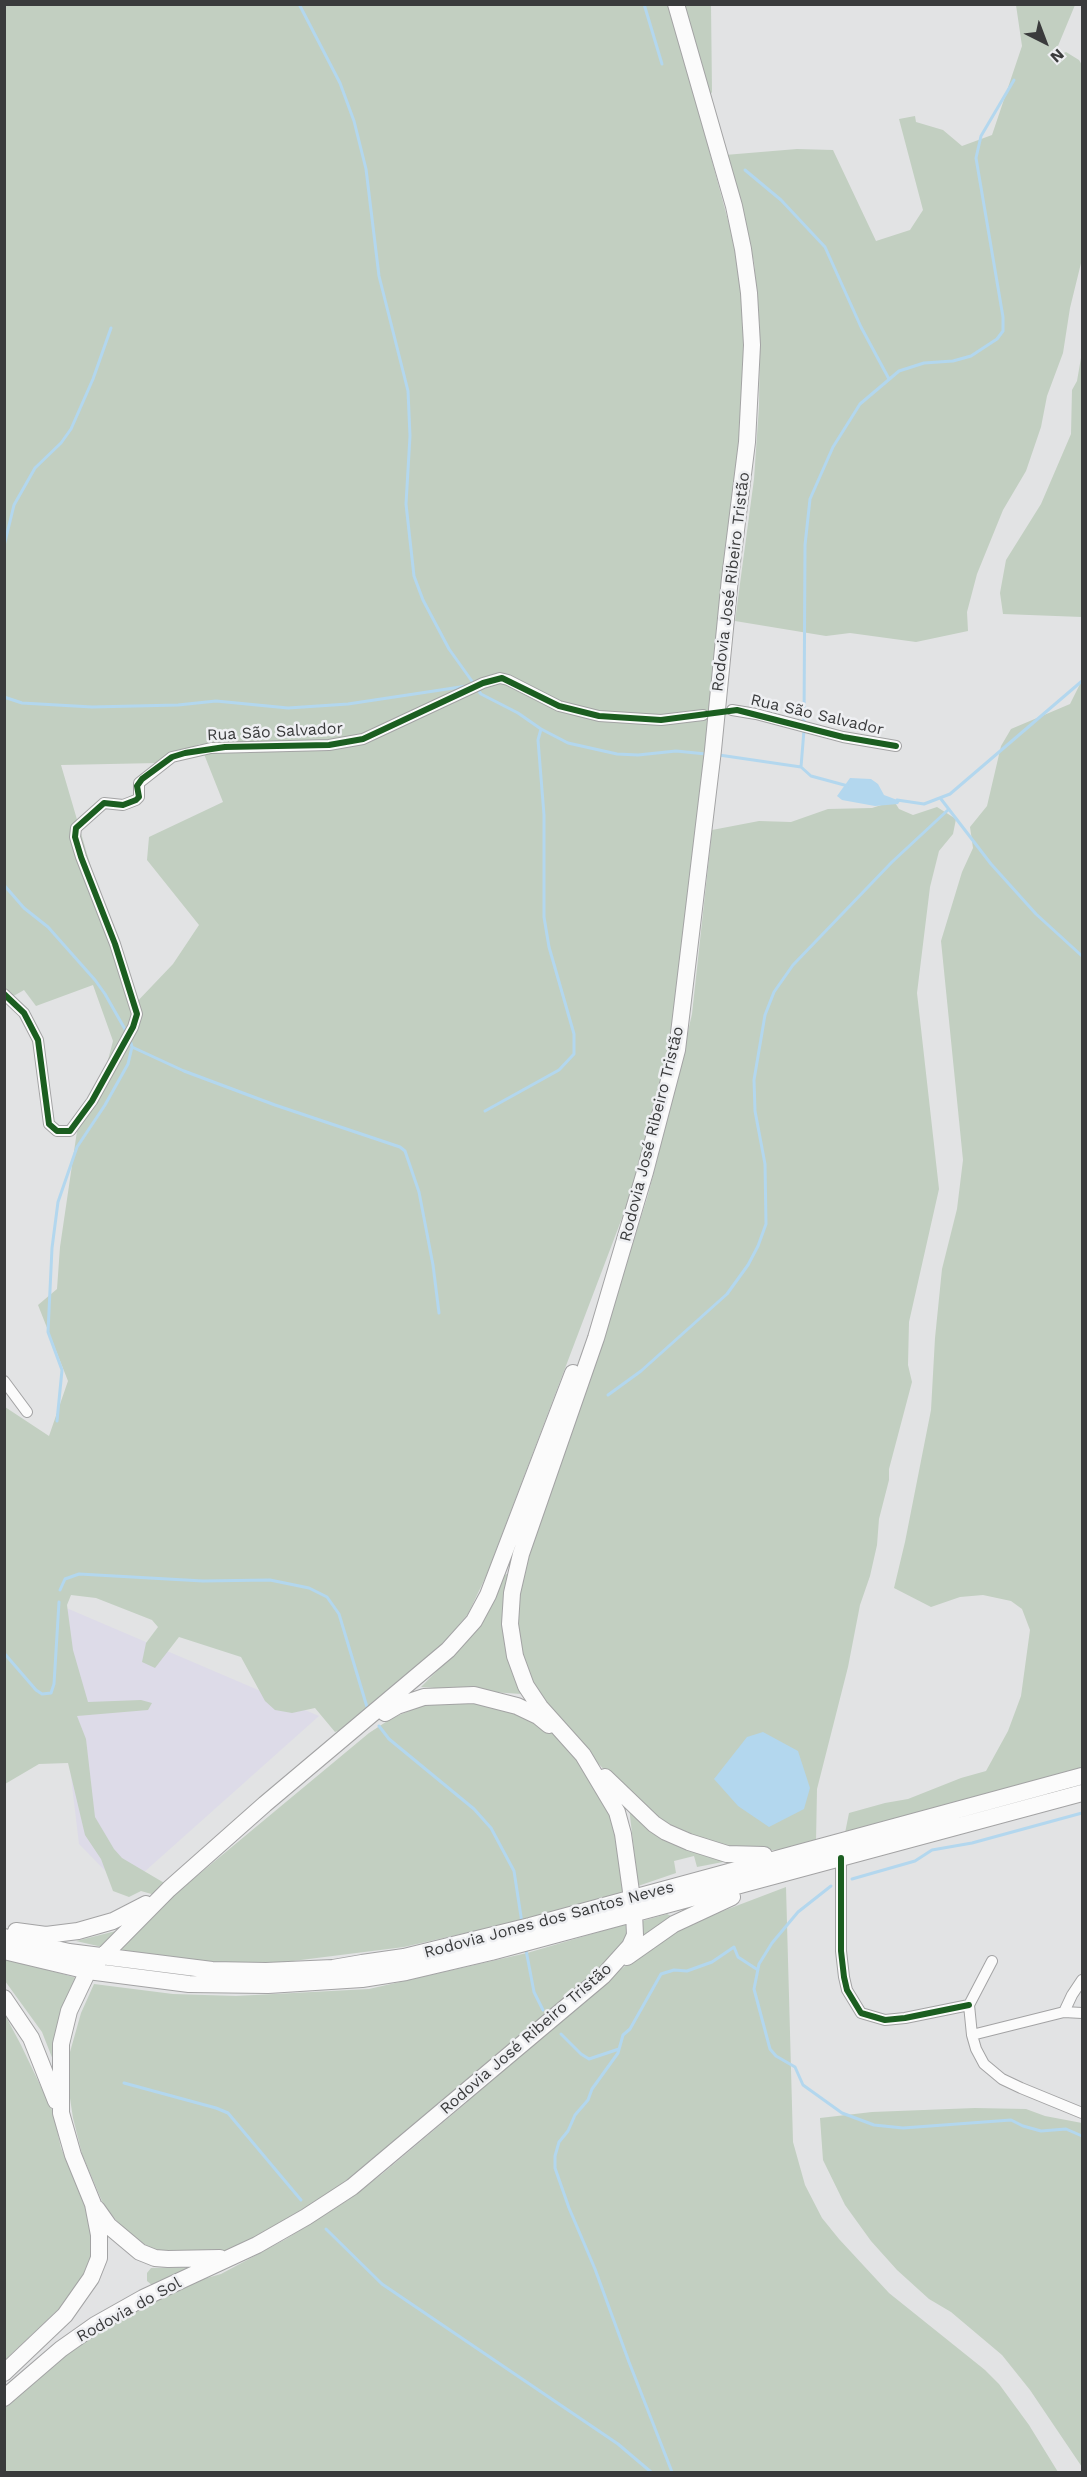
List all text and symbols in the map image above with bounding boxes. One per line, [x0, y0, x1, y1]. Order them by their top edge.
north arrow [1015, 12, 1075, 72]
text: N [1047, 45, 1068, 67]
street label: Rodovia José Ribeiro Tristão [708, 471, 754, 693]
street label: Rua São Salvador [749, 690, 885, 740]
street label: Rua São Salvador [207, 719, 343, 745]
street label: Rodovia José Ribeiro Tristão [616, 1024, 688, 1244]
street label: Rodovia Jones dos Santos Neves [422, 1877, 676, 1963]
street label: Rodovia José Ribeiro Tristão [436, 1959, 616, 2119]
street label: Rodovia do Sol [73, 2273, 185, 2347]

